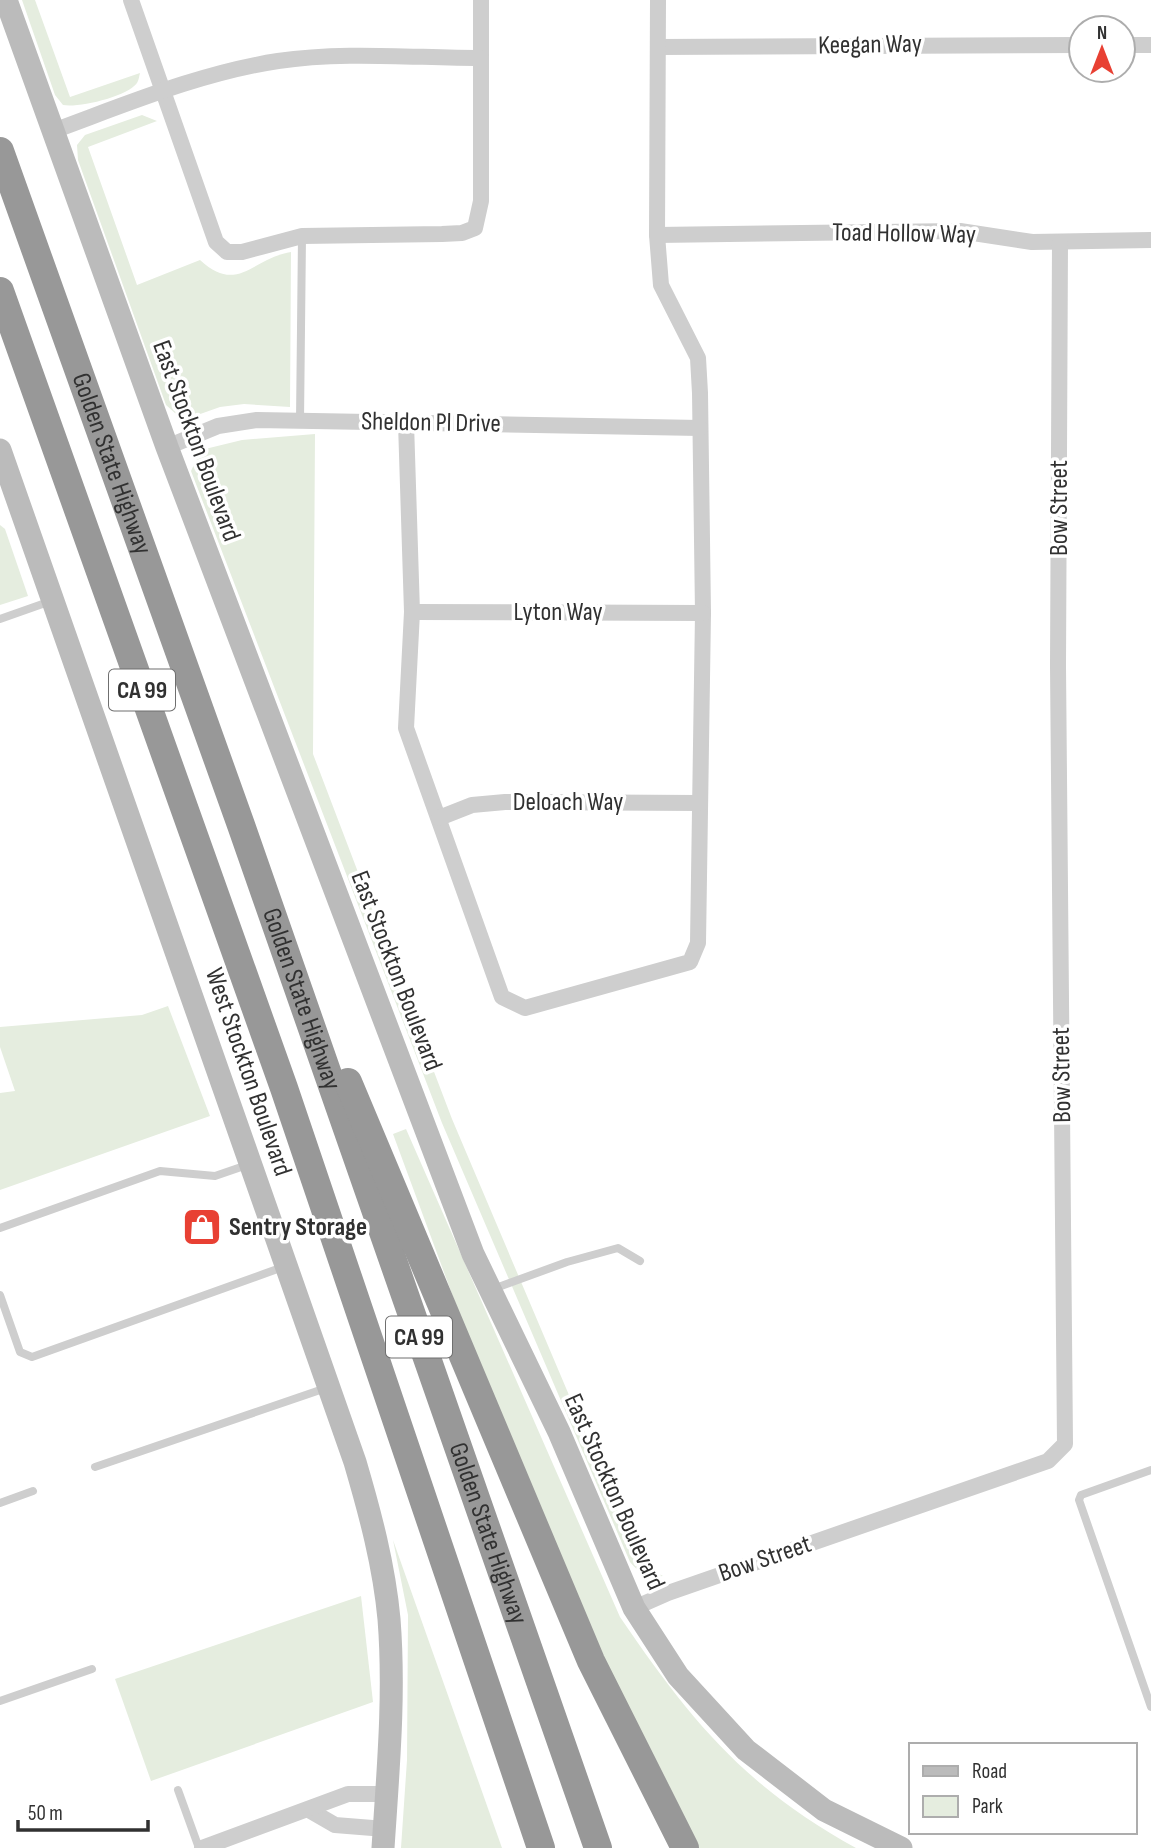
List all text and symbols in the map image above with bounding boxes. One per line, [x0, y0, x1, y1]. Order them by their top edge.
north arrow [1067, 14, 1137, 84]
text: N [1097, 22, 1107, 45]
street label: Keegan Way [818, 29, 922, 61]
street label: Toad Hollow Way [832, 217, 976, 251]
street label: East Stockton Boulevard [145, 336, 247, 546]
street label: Golden State Highway [65, 369, 158, 558]
street label: Sheldon Pl Drive [361, 406, 501, 440]
street label: Bow Street [1044, 460, 1075, 556]
street label: Lyton Way [513, 597, 603, 628]
road number: CA 99 [109, 670, 175, 710]
street label: Deloach Way [513, 787, 623, 818]
street label: East Stockton Boulevard [344, 867, 448, 1075]
street label: Golden State Highway [256, 904, 348, 1094]
street label: West Stockton Boulevard [198, 964, 298, 1180]
street label: Bow Street [1046, 1027, 1078, 1123]
shop icon: Sentry Storage [181, 1206, 223, 1248]
place label: Sentry Storage [229, 1212, 367, 1243]
road number: CA 99 [386, 1316, 452, 1358]
street label: East Stockton Boulevard [557, 1389, 671, 1595]
street label: Golden State Highway [442, 1438, 534, 1628]
street label: Bow Street [715, 1529, 815, 1589]
legend [909, 1743, 1137, 1834]
text: Road [972, 1759, 1007, 1784]
scale bar [18, 1788, 147, 1832]
text: Park [972, 1794, 1003, 1819]
text: 50 m [28, 1801, 63, 1826]

